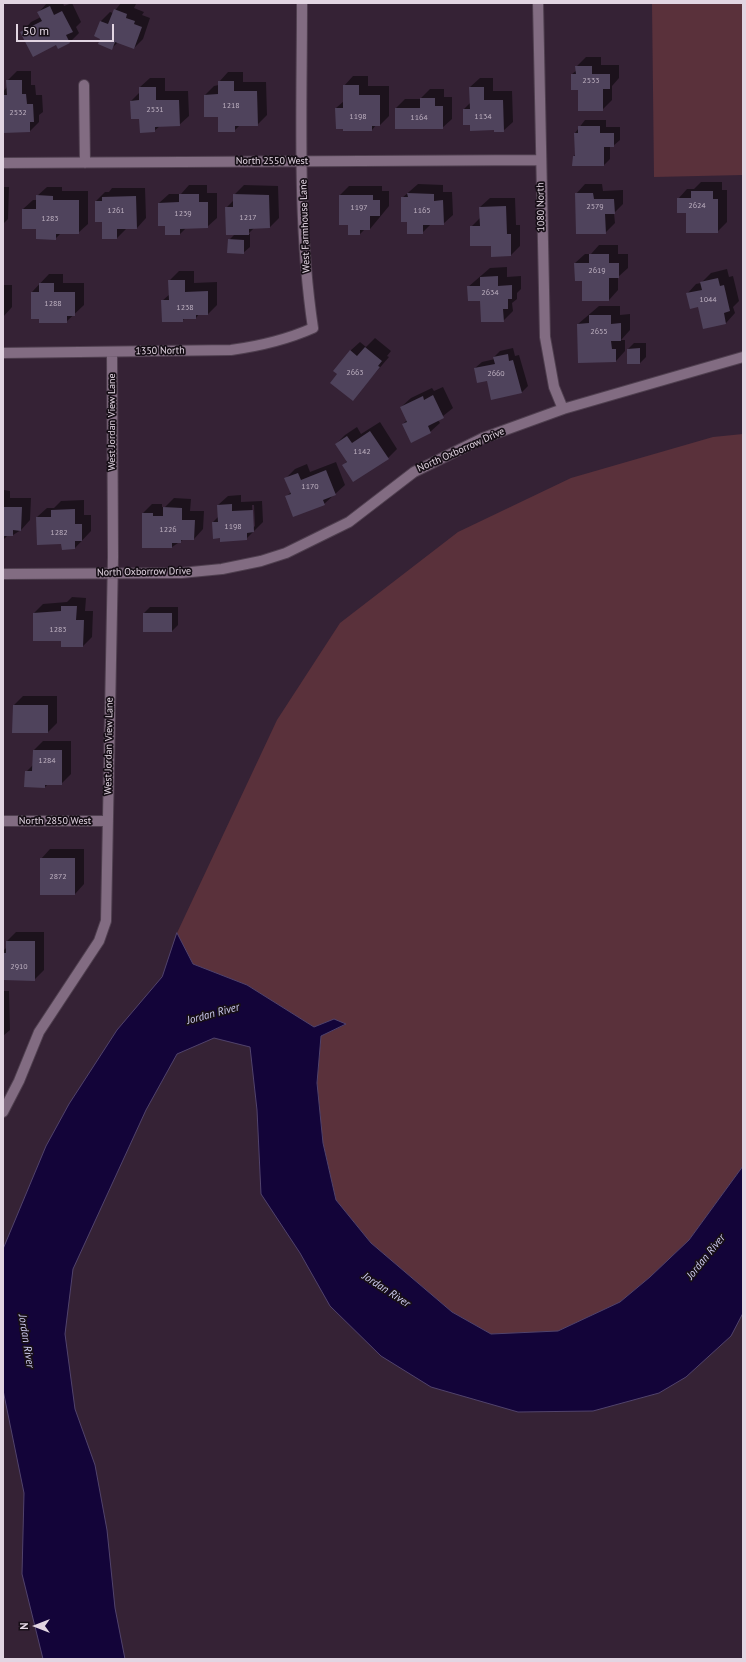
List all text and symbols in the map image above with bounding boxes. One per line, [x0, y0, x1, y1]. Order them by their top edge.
scale bar [18, 16, 116, 42]
text: 50 m [23, 23, 49, 38]
house number: 2533 [582, 76, 600, 86]
house number: 1218 [222, 101, 240, 111]
house number: 2531 [146, 105, 164, 115]
house number: 2532 [9, 108, 27, 118]
house number: 1198 [349, 112, 367, 122]
house number: 1134 [474, 112, 492, 122]
house number: 1164 [410, 113, 428, 123]
street label: North 2550 West [236, 155, 308, 167]
street label: West Farmhouse Lane [297, 179, 313, 273]
street label: 1080 North [535, 182, 547, 232]
house number: 2624 [688, 201, 706, 211]
house number: 2579 [586, 202, 604, 212]
house number: 1197 [350, 203, 368, 213]
house number: 1261 [107, 206, 125, 216]
house number: 1165 [413, 206, 431, 216]
house number: 1239 [174, 209, 192, 219]
house number: 1217 [239, 213, 257, 223]
house number: 1283 [41, 214, 59, 224]
house number: 2619 [588, 266, 606, 276]
house number: 2634 [481, 288, 499, 298]
house number: 1044 [699, 295, 717, 305]
house number: 1288 [44, 299, 62, 309]
house number: 1238 [176, 303, 194, 313]
house number: 2655 [590, 327, 608, 337]
street label: 1350 North [135, 345, 185, 357]
house number: 2663 [346, 368, 364, 378]
house number: 2660 [487, 369, 505, 379]
street label: West Jordan View Lane [106, 373, 118, 471]
street label: North Oxborrow Drive [416, 425, 506, 475]
house number: 1142 [353, 447, 371, 457]
house number: 1170 [301, 482, 319, 492]
house number: 1198 [224, 522, 242, 532]
house number: 1226 [159, 525, 177, 535]
house number: 1282 [50, 528, 68, 538]
street label: North Oxborrow Drive [97, 565, 191, 579]
house number: 1283 [49, 625, 67, 635]
street label: West Jordan View Lane [102, 697, 116, 795]
house number: 1284 [38, 756, 56, 766]
street label: North 2850 West [19, 815, 91, 827]
house number: 2872 [49, 872, 67, 882]
house number: 2910 [10, 962, 28, 972]
water label: Jordan River [185, 1001, 241, 1027]
water label: Jordan River [684, 1232, 728, 1282]
water label: Jordan River [360, 1270, 412, 1310]
water label: Jordan River [15, 1313, 37, 1369]
north arrow [16, 1606, 56, 1646]
text: N [17, 1622, 31, 1630]

